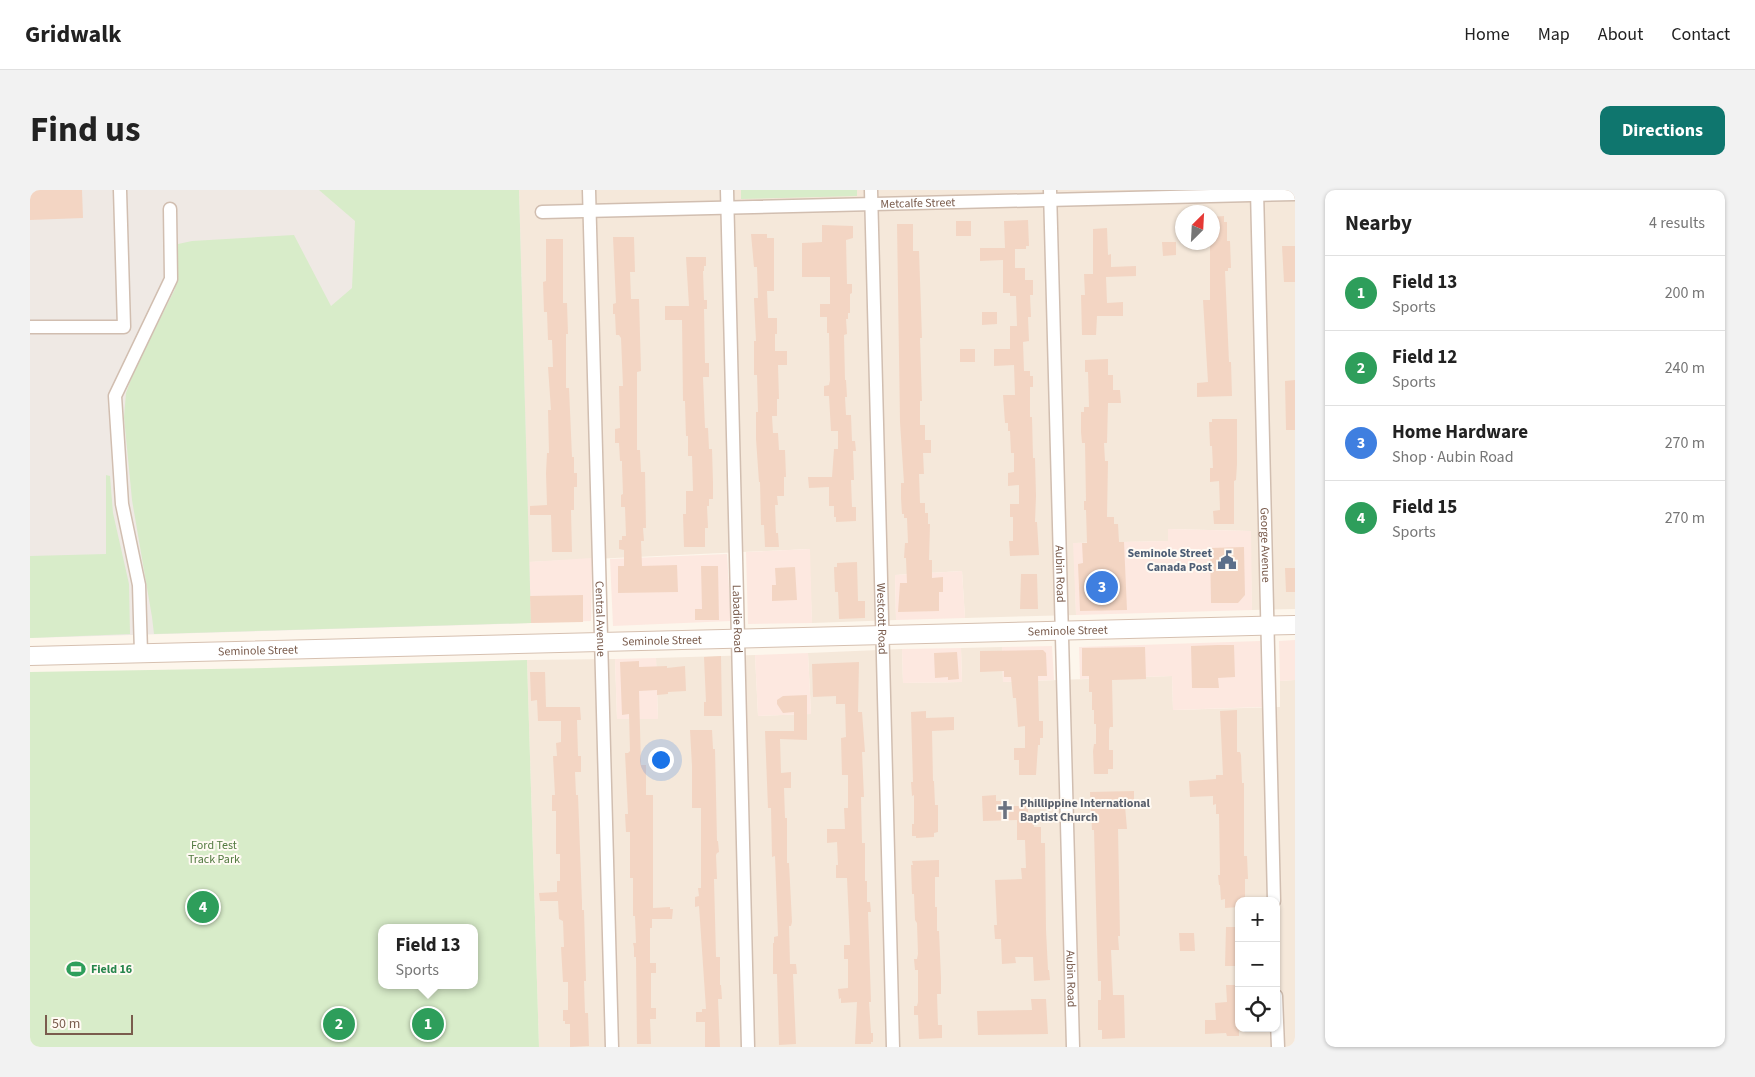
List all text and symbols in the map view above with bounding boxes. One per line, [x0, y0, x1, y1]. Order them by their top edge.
text: Gridwalk [25, 17, 121, 52]
text: Home [1464, 22, 1510, 47]
text: Map [1538, 22, 1570, 47]
text: About [1598, 22, 1643, 47]
text: Contact [1671, 22, 1730, 47]
text: Find us [30, 105, 140, 155]
button: Directions [1600, 106, 1725, 155]
street label: Metcalfe Street [880, 194, 955, 212]
north arrow [1175, 205, 1220, 250]
text: Nearby [1345, 208, 1412, 238]
text: 4 results [1649, 212, 1705, 234]
text: Field 13 [1392, 269, 1457, 296]
text: 1 [1357, 282, 1365, 304]
text: 200 m [1665, 282, 1705, 304]
text: Sports [1392, 296, 1436, 318]
text: Field 12 [1392, 344, 1457, 371]
text: 2 [1357, 357, 1365, 379]
text: 240 m [1665, 357, 1705, 379]
text: Sports [1392, 371, 1436, 393]
text: Home Hardware [1392, 419, 1528, 446]
text: 3 [1357, 432, 1365, 454]
text: 270 m [1665, 432, 1705, 454]
text: Shop · Aubin Road [1392, 446, 1514, 468]
text: Field 15 [1392, 494, 1457, 521]
street label: George Avenue [1256, 507, 1275, 583]
text: 4 [1357, 507, 1365, 529]
text: 270 m [1665, 507, 1705, 529]
text: Sports [1392, 521, 1436, 543]
street label: Aubin Road [1051, 545, 1070, 603]
place label: Seminole Street Canada Post [1127, 545, 1212, 576]
public building icon: Seminole Street Canada Post [1216, 549, 1238, 571]
pin: 3 [1086, 568, 1118, 606]
street label: Central Avenue [591, 581, 610, 657]
street label: Westcott Road [873, 583, 891, 655]
street label: Labadie Road [728, 585, 747, 653]
street label: Seminole Street [1028, 621, 1108, 640]
street label: Seminole Street [622, 631, 702, 650]
street label: Seminole Street [218, 641, 298, 660]
your location [648, 747, 674, 773]
place label: Phillippine International Baptist Church [1020, 795, 1151, 826]
church icon: Phillippine International Baptist Church [994, 799, 1016, 821]
park label: Ford Test Track Park [188, 837, 240, 868]
pin: 4 [187, 888, 219, 926]
map controls [1235, 897, 1280, 1032]
button: + [1235, 897, 1280, 942]
popup [378, 924, 478, 989]
text: Field 13 [395, 932, 461, 959]
button: − [1235, 942, 1280, 987]
street label: Aubin Road [1062, 950, 1080, 1008]
sports icon: Field 16 [65, 958, 87, 980]
text: Sports [395, 959, 439, 981]
place label: Field 16 [91, 961, 132, 978]
button: locate [1235, 987, 1280, 1032]
pin: 2 [323, 1005, 355, 1043]
pin: 1 [412, 1005, 444, 1043]
scale bar [45, 1012, 132, 1035]
text: 50 m [52, 1014, 80, 1034]

